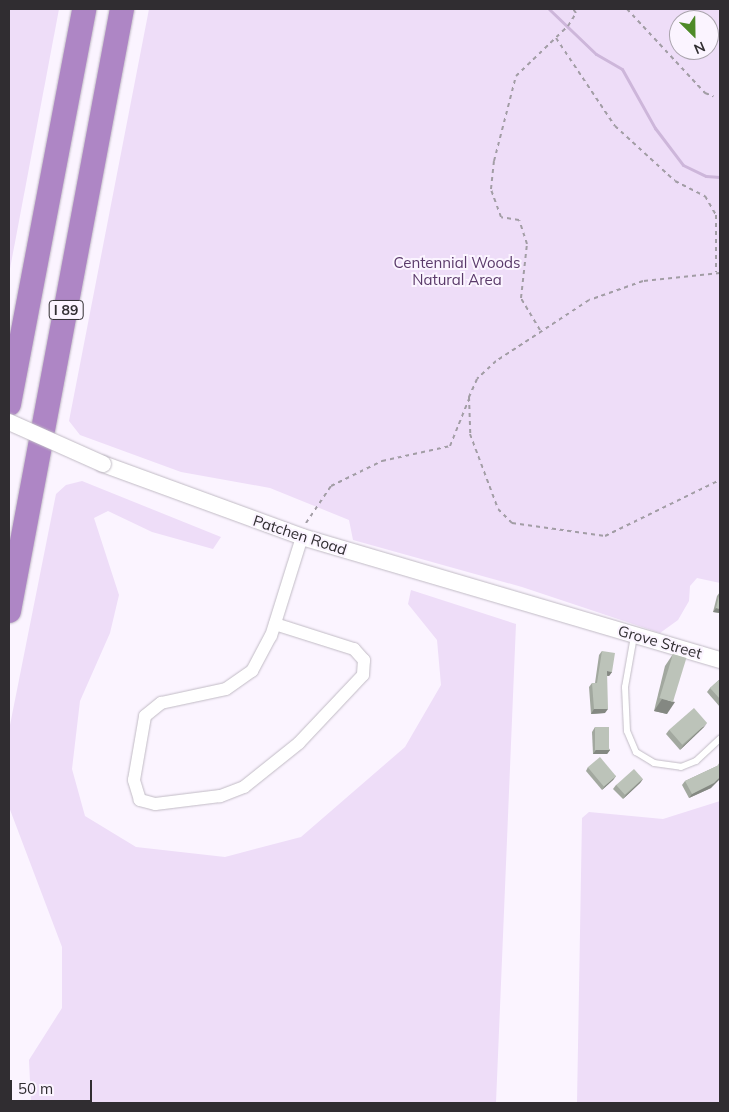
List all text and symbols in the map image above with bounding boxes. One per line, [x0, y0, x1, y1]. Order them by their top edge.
north arrow [669, 10, 719, 60]
text: N [691, 38, 708, 58]
park label: Centennial Woods Natural Area [393, 253, 521, 288]
road number: I 89 [48, 298, 84, 322]
street label: Patchen Road [251, 511, 349, 559]
street label: Grove Street [616, 621, 704, 663]
scale bar [12, 1070, 95, 1102]
text: 50 m [18, 1079, 53, 1098]

